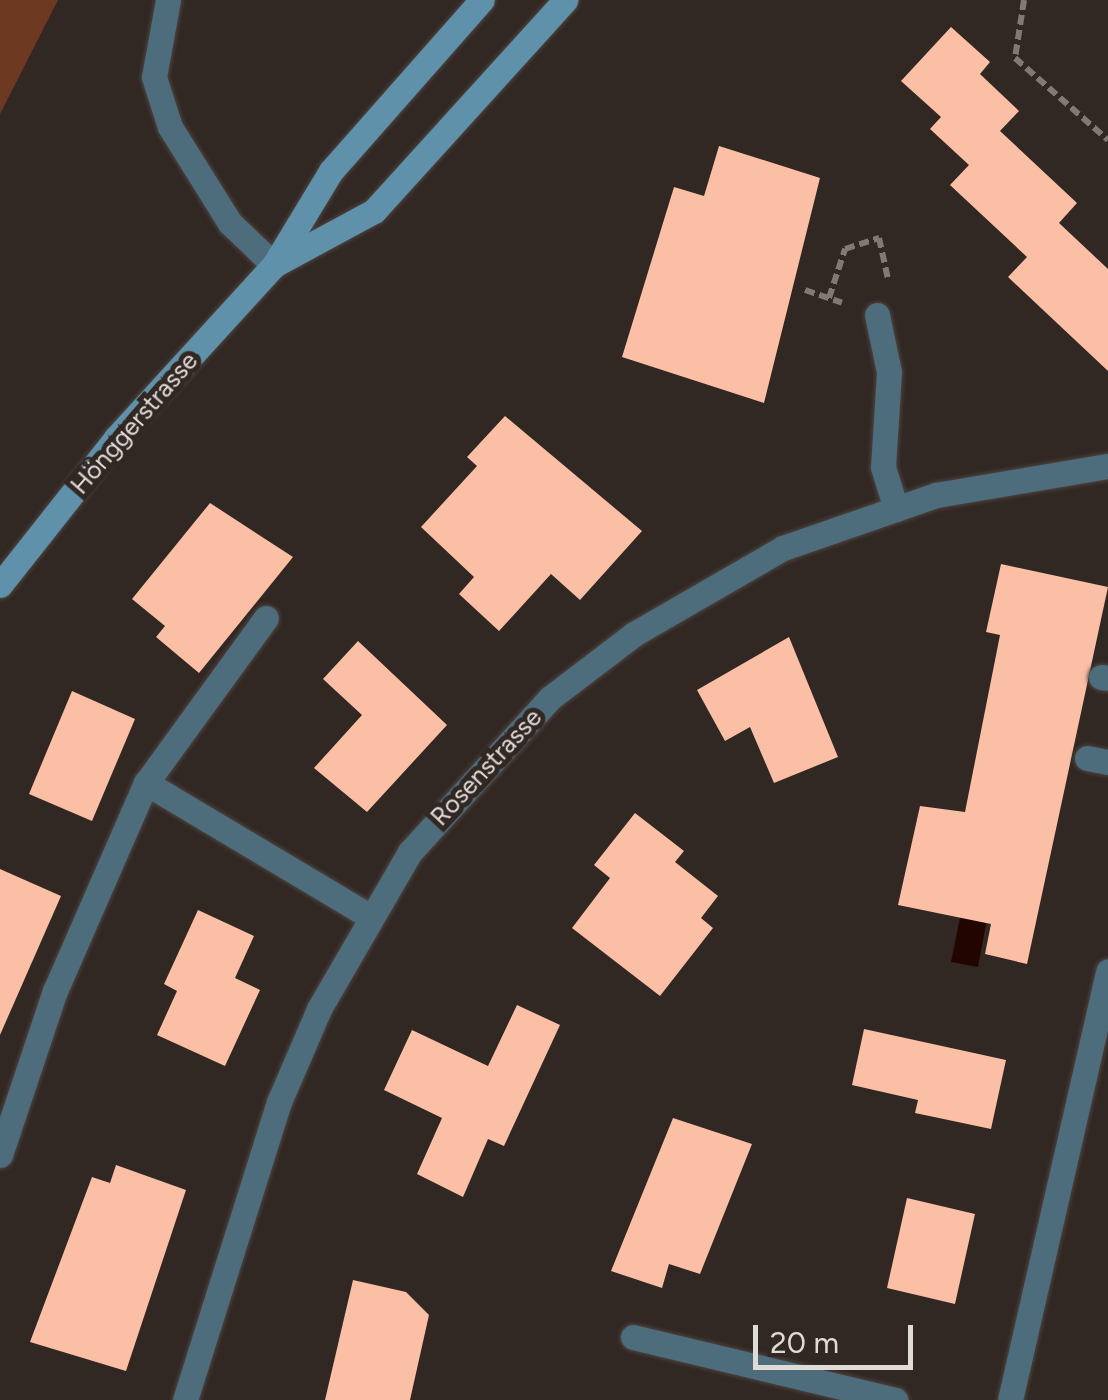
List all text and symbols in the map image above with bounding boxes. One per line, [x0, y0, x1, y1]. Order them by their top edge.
street label: Hönggerstrasse [64, 346, 204, 500]
street label: Rosenstrasse [424, 702, 548, 832]
scale bar [758, 1305, 918, 1367]
text: 20 m [770, 1324, 839, 1361]

